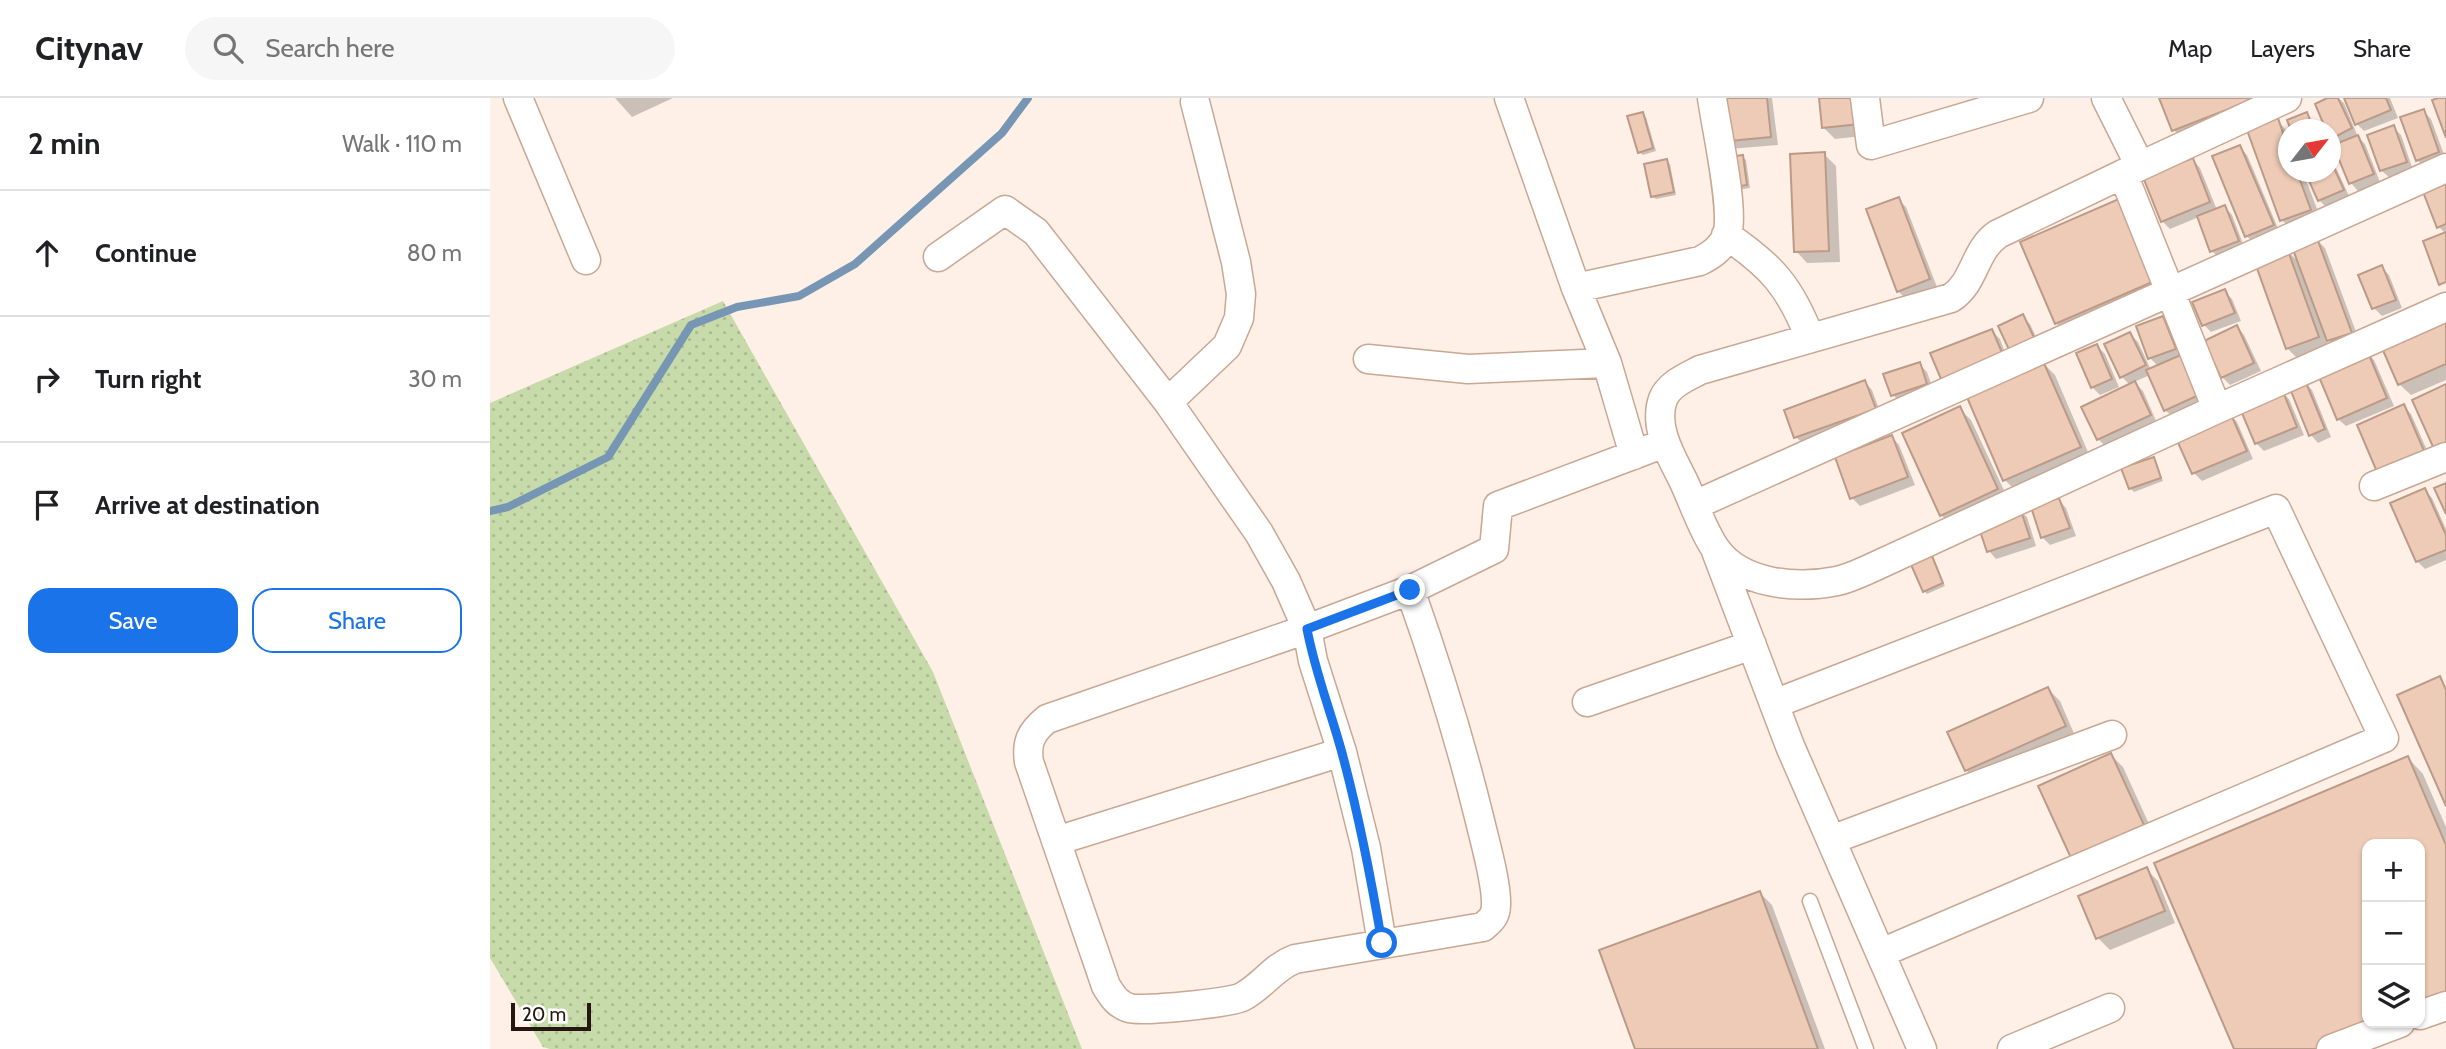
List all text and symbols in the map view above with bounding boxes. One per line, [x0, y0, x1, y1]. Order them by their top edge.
search box [185, 17, 675, 80]
text: Citynav [35, 28, 143, 68]
icon: search [209, 29, 247, 67]
text: Search here [265, 32, 394, 64]
text: Map [2168, 34, 2212, 63]
text: Layers [2250, 34, 2315, 63]
text: Share [2353, 34, 2411, 63]
north arrow [2278, 119, 2341, 182]
text: 2 min [28, 125, 100, 162]
text: Walk · 110 m [342, 130, 462, 158]
icon: ahead [28, 234, 66, 272]
text: Continue [95, 237, 197, 269]
text: 80 m [407, 239, 462, 267]
icon: right [28, 360, 66, 398]
text: Turn right [95, 363, 201, 395]
text: 30 m [408, 365, 462, 393]
icon: arrive [28, 486, 66, 524]
text: Arrive at destination [95, 489, 320, 521]
route end [1394, 574, 1425, 605]
button: Save [28, 588, 238, 653]
button: Share [252, 588, 462, 653]
map controls [2362, 839, 2425, 1028]
button: + [2362, 839, 2425, 902]
button: − [2362, 902, 2425, 965]
route start [1366, 927, 1397, 958]
button: layers [2362, 965, 2425, 1028]
scale bar [511, 1000, 592, 1032]
text: 20 m [522, 1003, 566, 1026]

